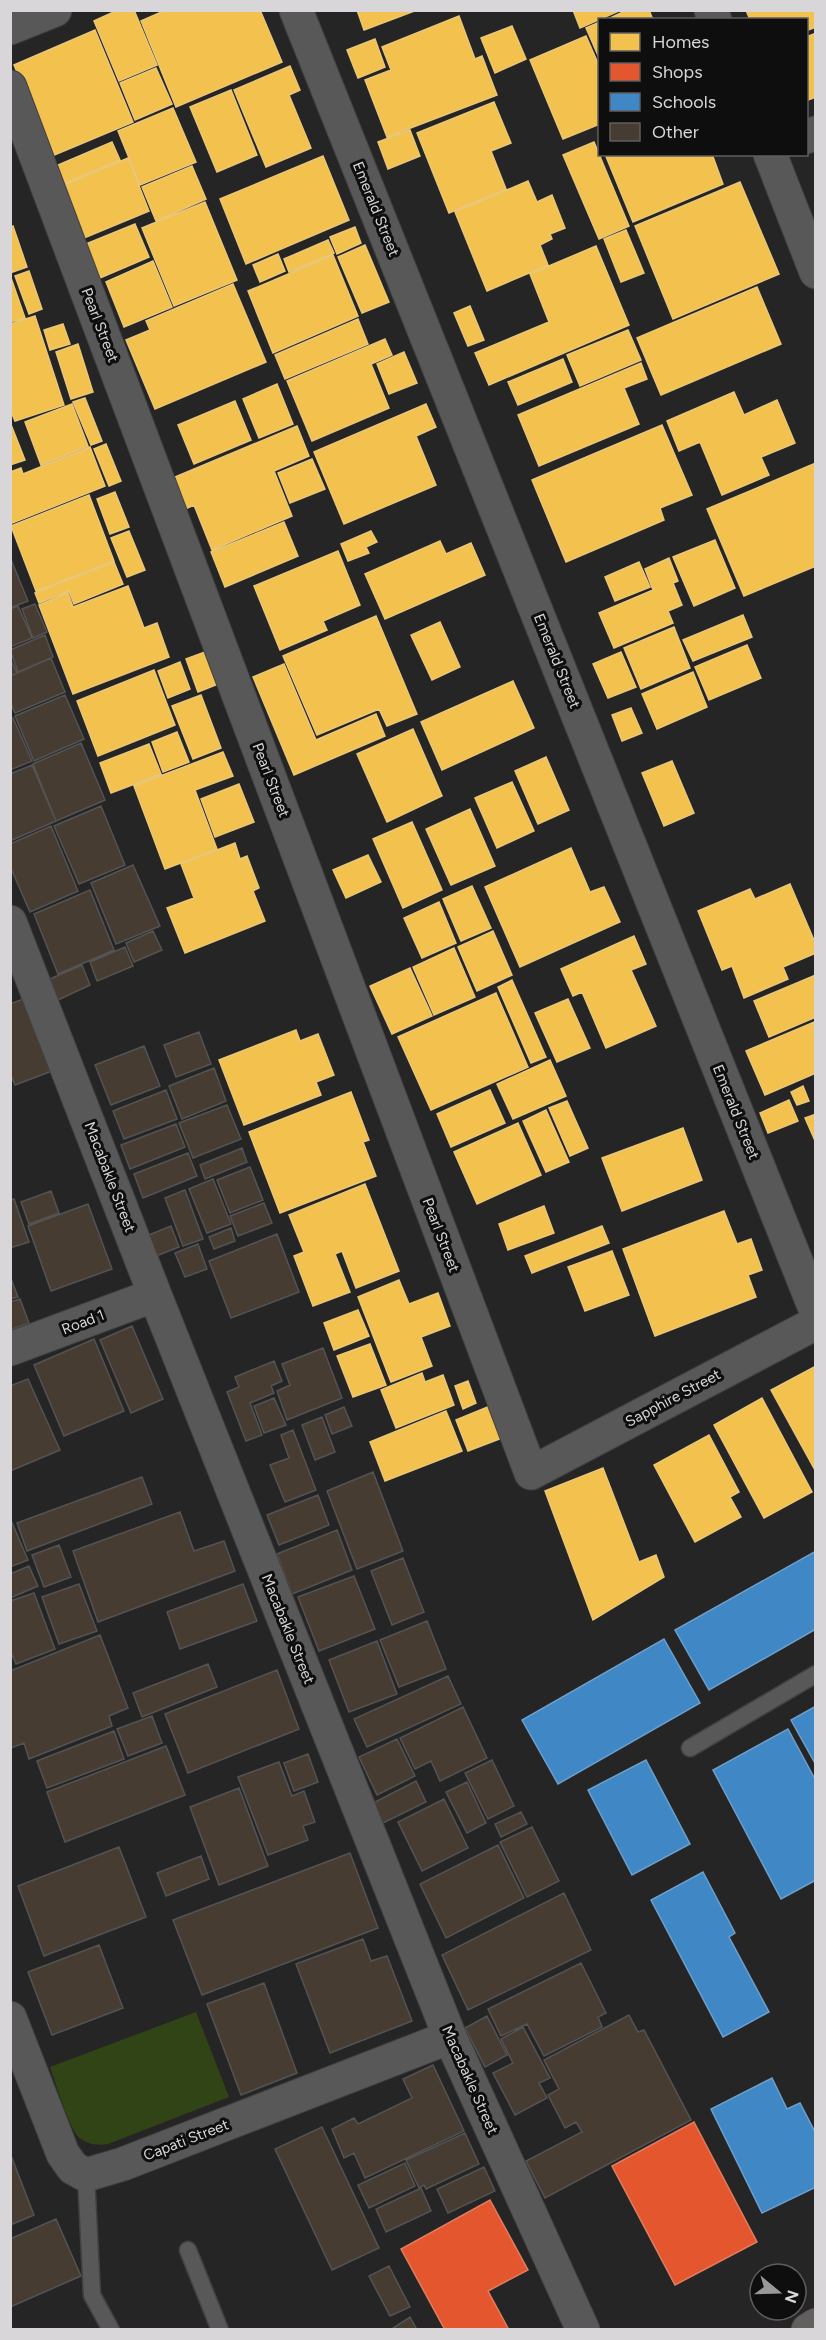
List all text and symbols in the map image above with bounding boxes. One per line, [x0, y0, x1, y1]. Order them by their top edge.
legend [598, 18, 808, 156]
text: Homes [652, 31, 710, 53]
text: Shops [652, 61, 703, 83]
text: Schools [652, 91, 716, 113]
text: Other [652, 121, 699, 143]
street label: Emerald Street [349, 159, 403, 259]
street label: Pearl Street [78, 285, 123, 365]
street label: Emerald Street [530, 611, 584, 711]
street label: Pearl Street [249, 740, 294, 820]
street label: Emerald Street [709, 1062, 763, 1162]
street label: Macabakle Street [81, 1119, 139, 1235]
street label: Pearl Street [419, 1195, 464, 1275]
street label: Road 1 [59, 1306, 107, 1338]
street label: Sapphire Street [622, 1365, 724, 1431]
street label: Macabakle Street [258, 1571, 318, 1687]
street label: Macabakle Street [438, 2023, 502, 2137]
street label: Capati Street [141, 2115, 231, 2165]
north arrow [748, 2262, 808, 2322]
text: N [781, 2288, 803, 2306]

